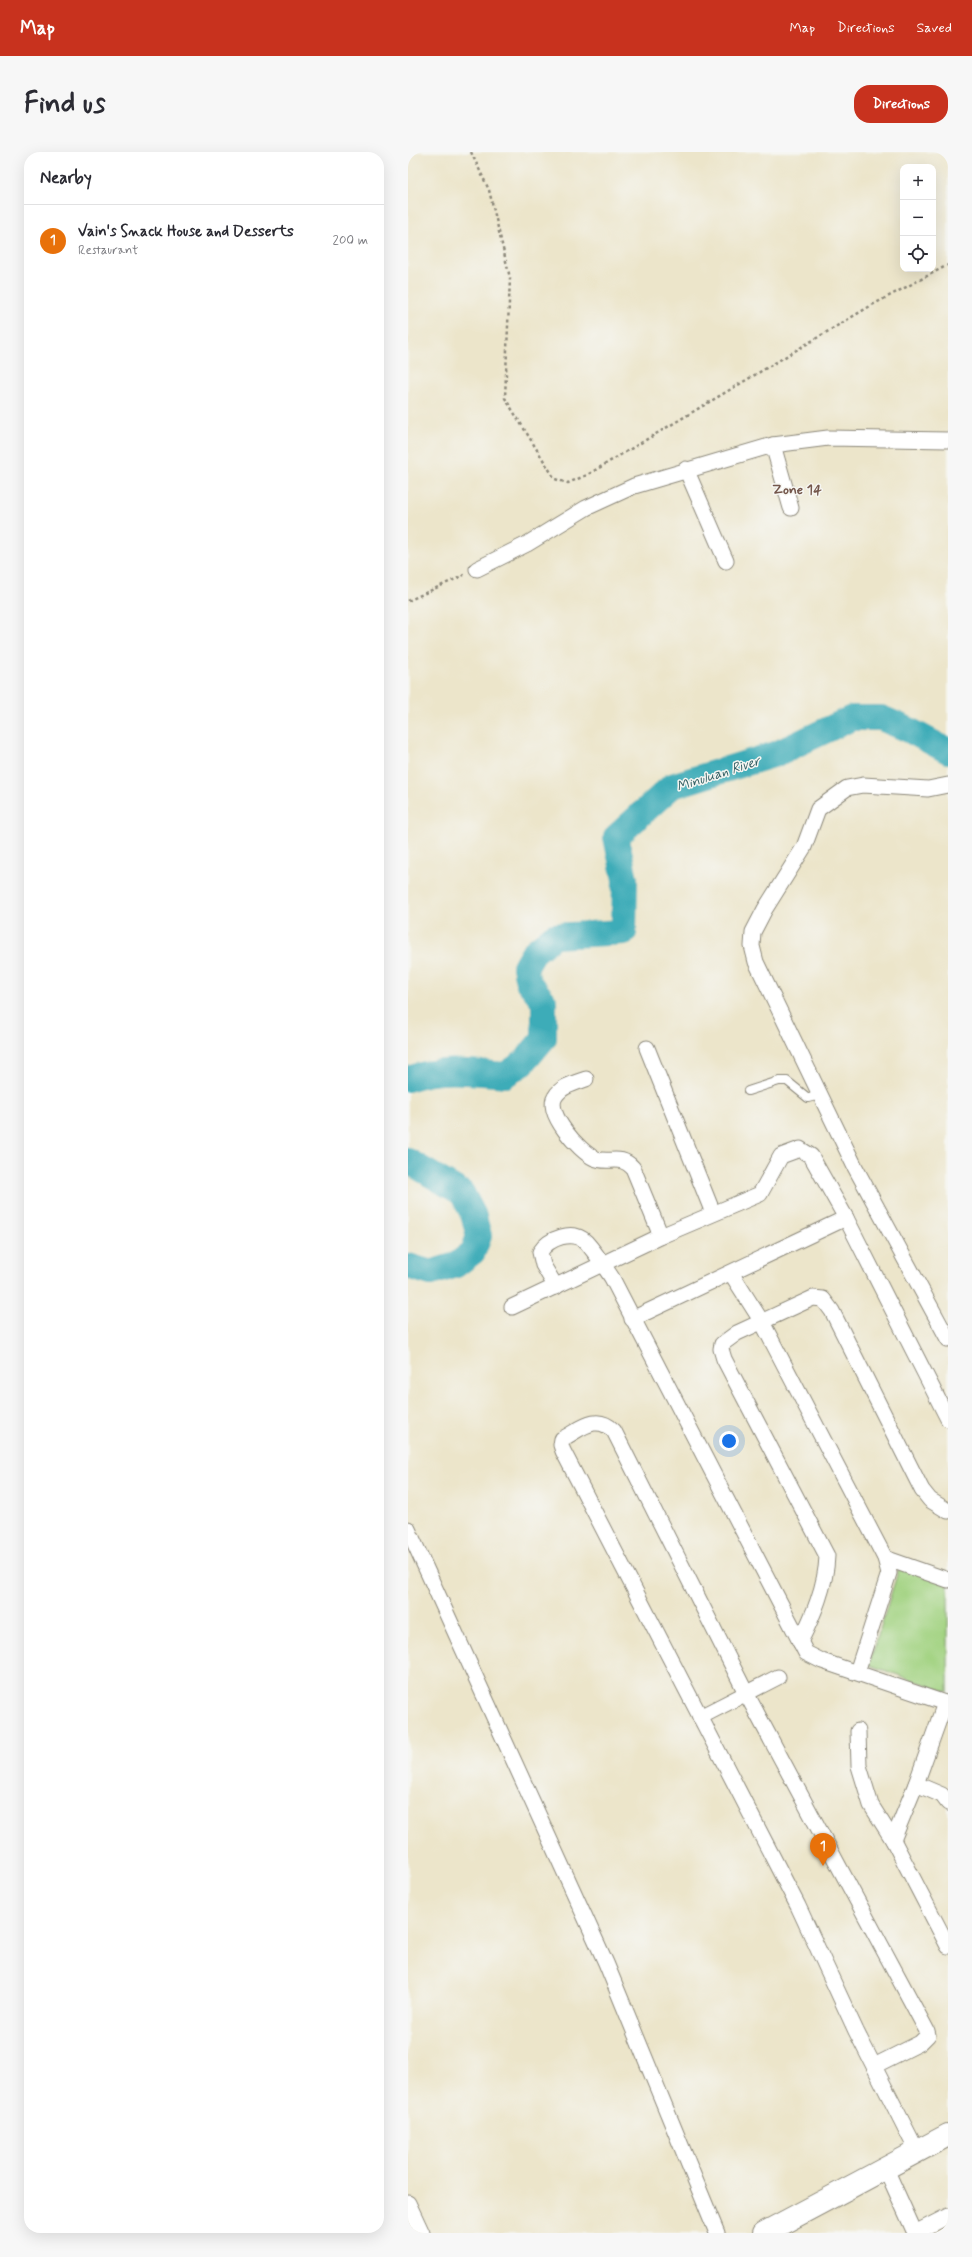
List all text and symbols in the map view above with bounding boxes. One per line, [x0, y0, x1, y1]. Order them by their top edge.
text: Map [20, 16, 55, 41]
text: Map [789, 19, 815, 37]
text: Directions [837, 19, 895, 37]
text: Saved [917, 19, 952, 37]
button: Directions [854, 85, 948, 123]
text: Find us [24, 86, 105, 123]
map controls [900, 164, 936, 272]
button: + [900, 164, 936, 200]
text: Nearby [40, 167, 92, 189]
button: − [900, 200, 936, 236]
text: Vain's Snack House and Desserts [78, 222, 294, 242]
text: 1 [50, 232, 56, 249]
text: 200 m [333, 232, 368, 249]
button: locate [900, 236, 936, 272]
text: Restaurant [78, 242, 138, 259]
district label: Zone 14 [772, 481, 822, 499]
water label: Minuluan River [674, 751, 764, 796]
your location [719, 1431, 739, 1451]
pin: 1 [810, 1833, 836, 1866]

